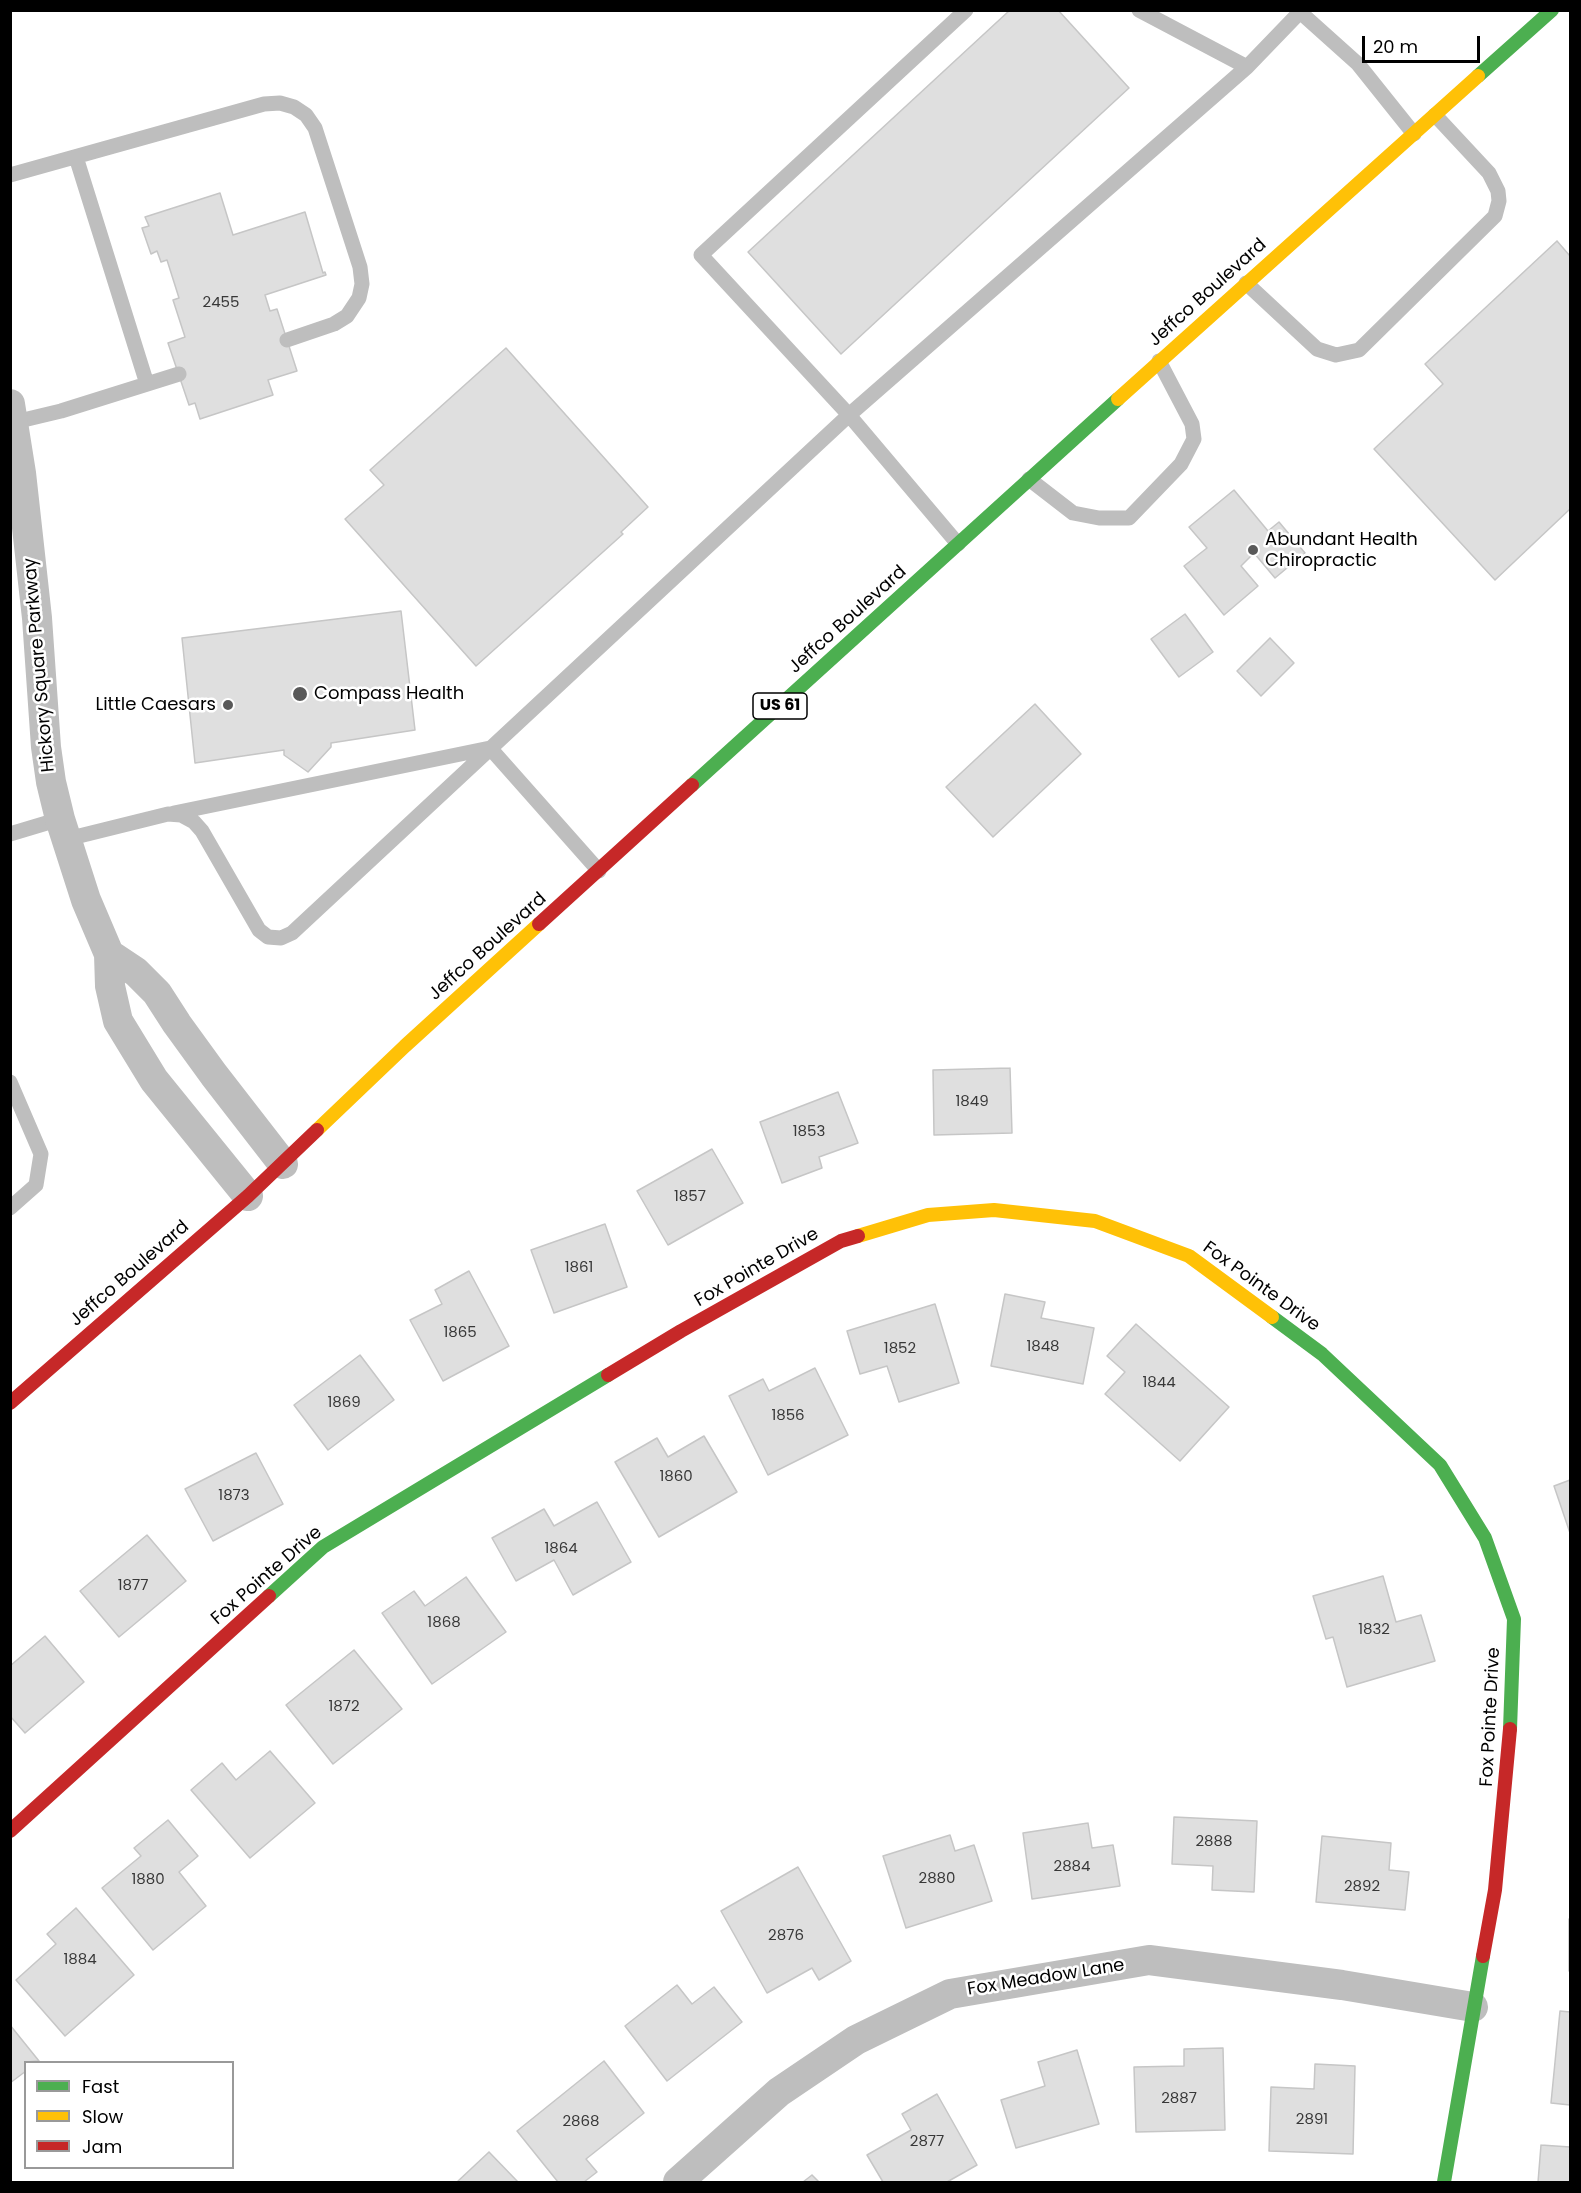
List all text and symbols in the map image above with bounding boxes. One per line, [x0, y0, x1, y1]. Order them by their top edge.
scale bar [1365, 24, 1484, 62]
text: 20 m [1373, 34, 1418, 59]
street label: Jeffco Boulevard [1145, 235, 1271, 351]
house number: 2455 [203, 294, 239, 312]
place label: Abundant Health Chiropractic [1265, 529, 1418, 572]
marker: Abundant Health Chiropractic [1246, 543, 1260, 557]
street label: Hickory Square Parkway [20, 557, 60, 773]
street label: Jeffco Boulevard [785, 562, 911, 678]
place label: Compass Health [314, 683, 464, 705]
marker: Compass Health [291, 685, 309, 703]
road number: US 61 [753, 693, 807, 719]
place label: Little Caesars [95, 694, 216, 716]
marker: Little Caesars [221, 698, 235, 712]
street label: Jeffco Boulevard [425, 889, 551, 1005]
house number: 1849 [955, 1093, 989, 1111]
house number: 1853 [793, 1123, 825, 1141]
house number: 1857 [674, 1188, 706, 1206]
street label: Jeffco Boulevard [66, 1216, 194, 1332]
street label: Fox Pointe Drive [691, 1224, 823, 1312]
street label: Fox Pointe Drive [1198, 1237, 1324, 1337]
house number: 1861 [565, 1259, 593, 1277]
house number: 1865 [443, 1324, 477, 1342]
house number: 1848 [1026, 1338, 1060, 1356]
house number: 1852 [884, 1340, 916, 1358]
house number: 1844 [1142, 1374, 1176, 1392]
house number: 1869 [327, 1394, 361, 1412]
house number: 1856 [771, 1407, 805, 1425]
house number: 1860 [659, 1468, 693, 1486]
house number: 1873 [218, 1487, 250, 1505]
street label: Fox Pointe Drive [207, 1522, 327, 1630]
house number: 1864 [544, 1540, 578, 1558]
house number: 1877 [118, 1577, 148, 1595]
house number: 1868 [427, 1614, 461, 1632]
house number: 1832 [1358, 1621, 1390, 1639]
street label: Fox Pointe Drive [1477, 1647, 1505, 1787]
house number: 1872 [328, 1698, 360, 1716]
house number: 2888 [1195, 1833, 1233, 1851]
house number: 2884 [1054, 1858, 1090, 1876]
house number: 2880 [919, 1870, 955, 1888]
house number: 1880 [131, 1871, 165, 1889]
house number: 2892 [1344, 1878, 1380, 1896]
house number: 2876 [768, 1927, 804, 1945]
house number: 1884 [63, 1951, 97, 1969]
street label: Fox Meadow Lane [966, 1955, 1126, 2001]
legend [24, 2061, 234, 2169]
text: Fast [82, 2074, 119, 2099]
house number: 2887 [1161, 2090, 1197, 2108]
text: Slow [82, 2104, 123, 2129]
house number: 2891 [1296, 2111, 1328, 2129]
house number: 2868 [562, 2113, 600, 2131]
house number: 2877 [910, 2133, 944, 2151]
text: Jam [82, 2134, 122, 2159]

